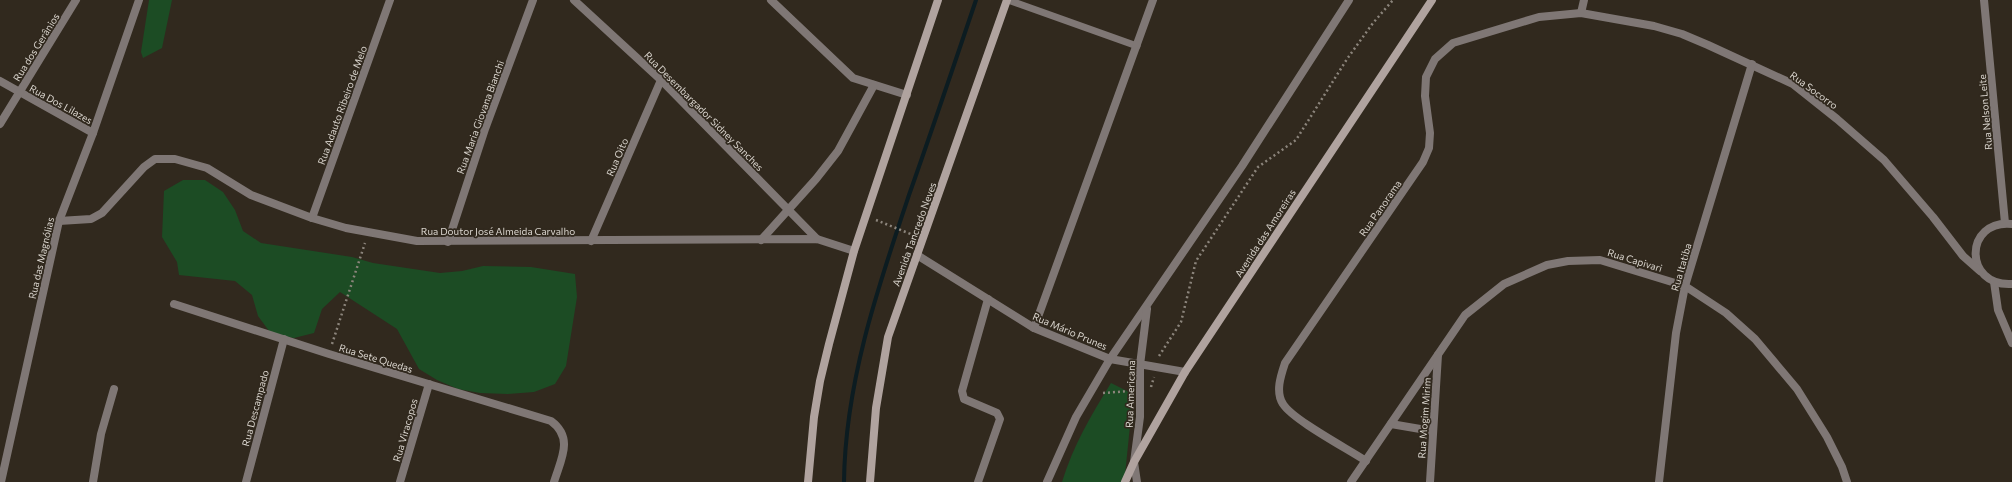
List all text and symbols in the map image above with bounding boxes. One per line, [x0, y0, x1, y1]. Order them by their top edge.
street label: Rua dos Gerânios [10, 10, 62, 83]
street label: Rua Adauto Ribeiro de Melo [315, 44, 369, 166]
street label: Rua Desembargador Sidney Sanches [642, 49, 766, 173]
street label: Rua Maria Giovana Bianchi [454, 59, 506, 175]
street label: Rua Socorro [1788, 69, 1840, 111]
street label: Rua Nelson Leite [1976, 74, 1994, 150]
street label: Rua Dos Lilazes [28, 82, 95, 126]
street label: Rua Oito [604, 136, 630, 178]
street label: Rua Panorama [1356, 178, 1404, 238]
street label: Avenida Tancredo Neves [890, 180, 939, 288]
street label: Avenida das Amoreiras [1232, 186, 1298, 279]
street label: Rua das Magnólias [26, 216, 56, 300]
street label: Rua Doutor José Almeida Carvalho [421, 225, 575, 237]
street label: Rua Itatiba [1668, 242, 1694, 292]
street label: Rua Capivari [1606, 246, 1664, 274]
street label: Rua Mário Prunes [1031, 310, 1110, 352]
street label: Rua Sete Quedas [338, 341, 415, 375]
street label: Rua Americana [1123, 360, 1137, 428]
street label: Rua Descampado [239, 369, 271, 447]
street label: Rua Mogim Mirim [1415, 377, 1433, 459]
street label: Rua Viracopos [390, 397, 420, 463]

